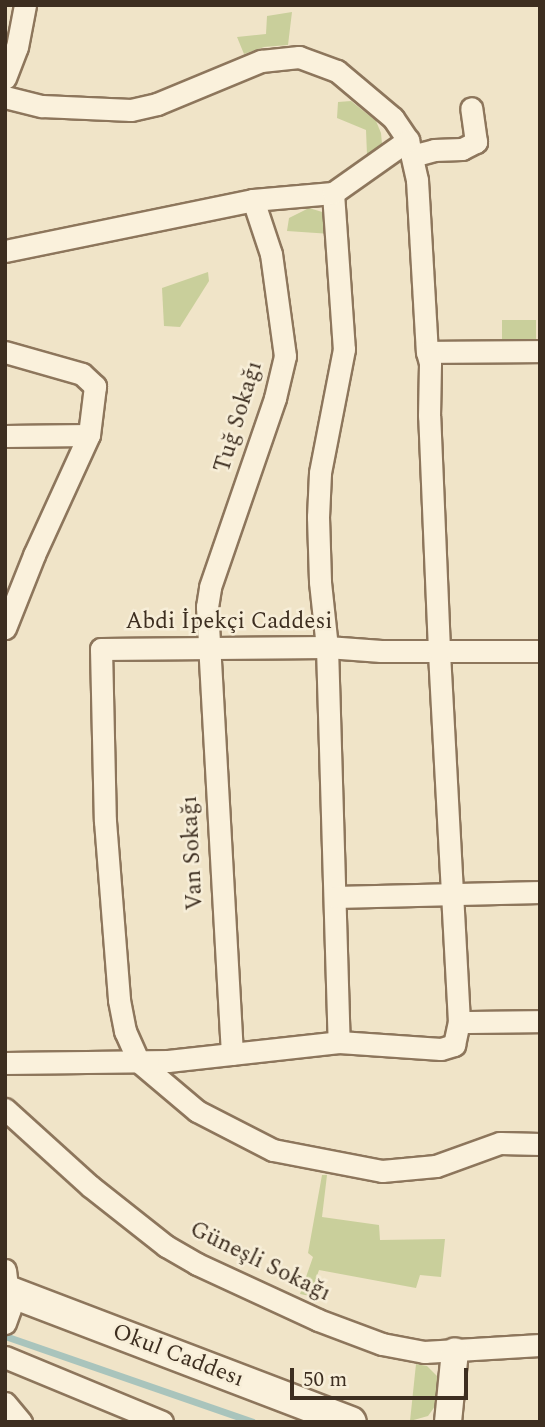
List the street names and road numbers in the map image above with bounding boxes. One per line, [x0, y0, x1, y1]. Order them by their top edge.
street label: Tuğ Sokağı [209, 358, 269, 476]
street label: Abdi İpekçi Caddesi [125, 608, 333, 636]
street label: Van Sokağı [176, 795, 210, 911]
street label: Güneşli Sokağı [185, 1216, 335, 1308]
street label: Okul Caddesı [108, 1318, 248, 1394]

